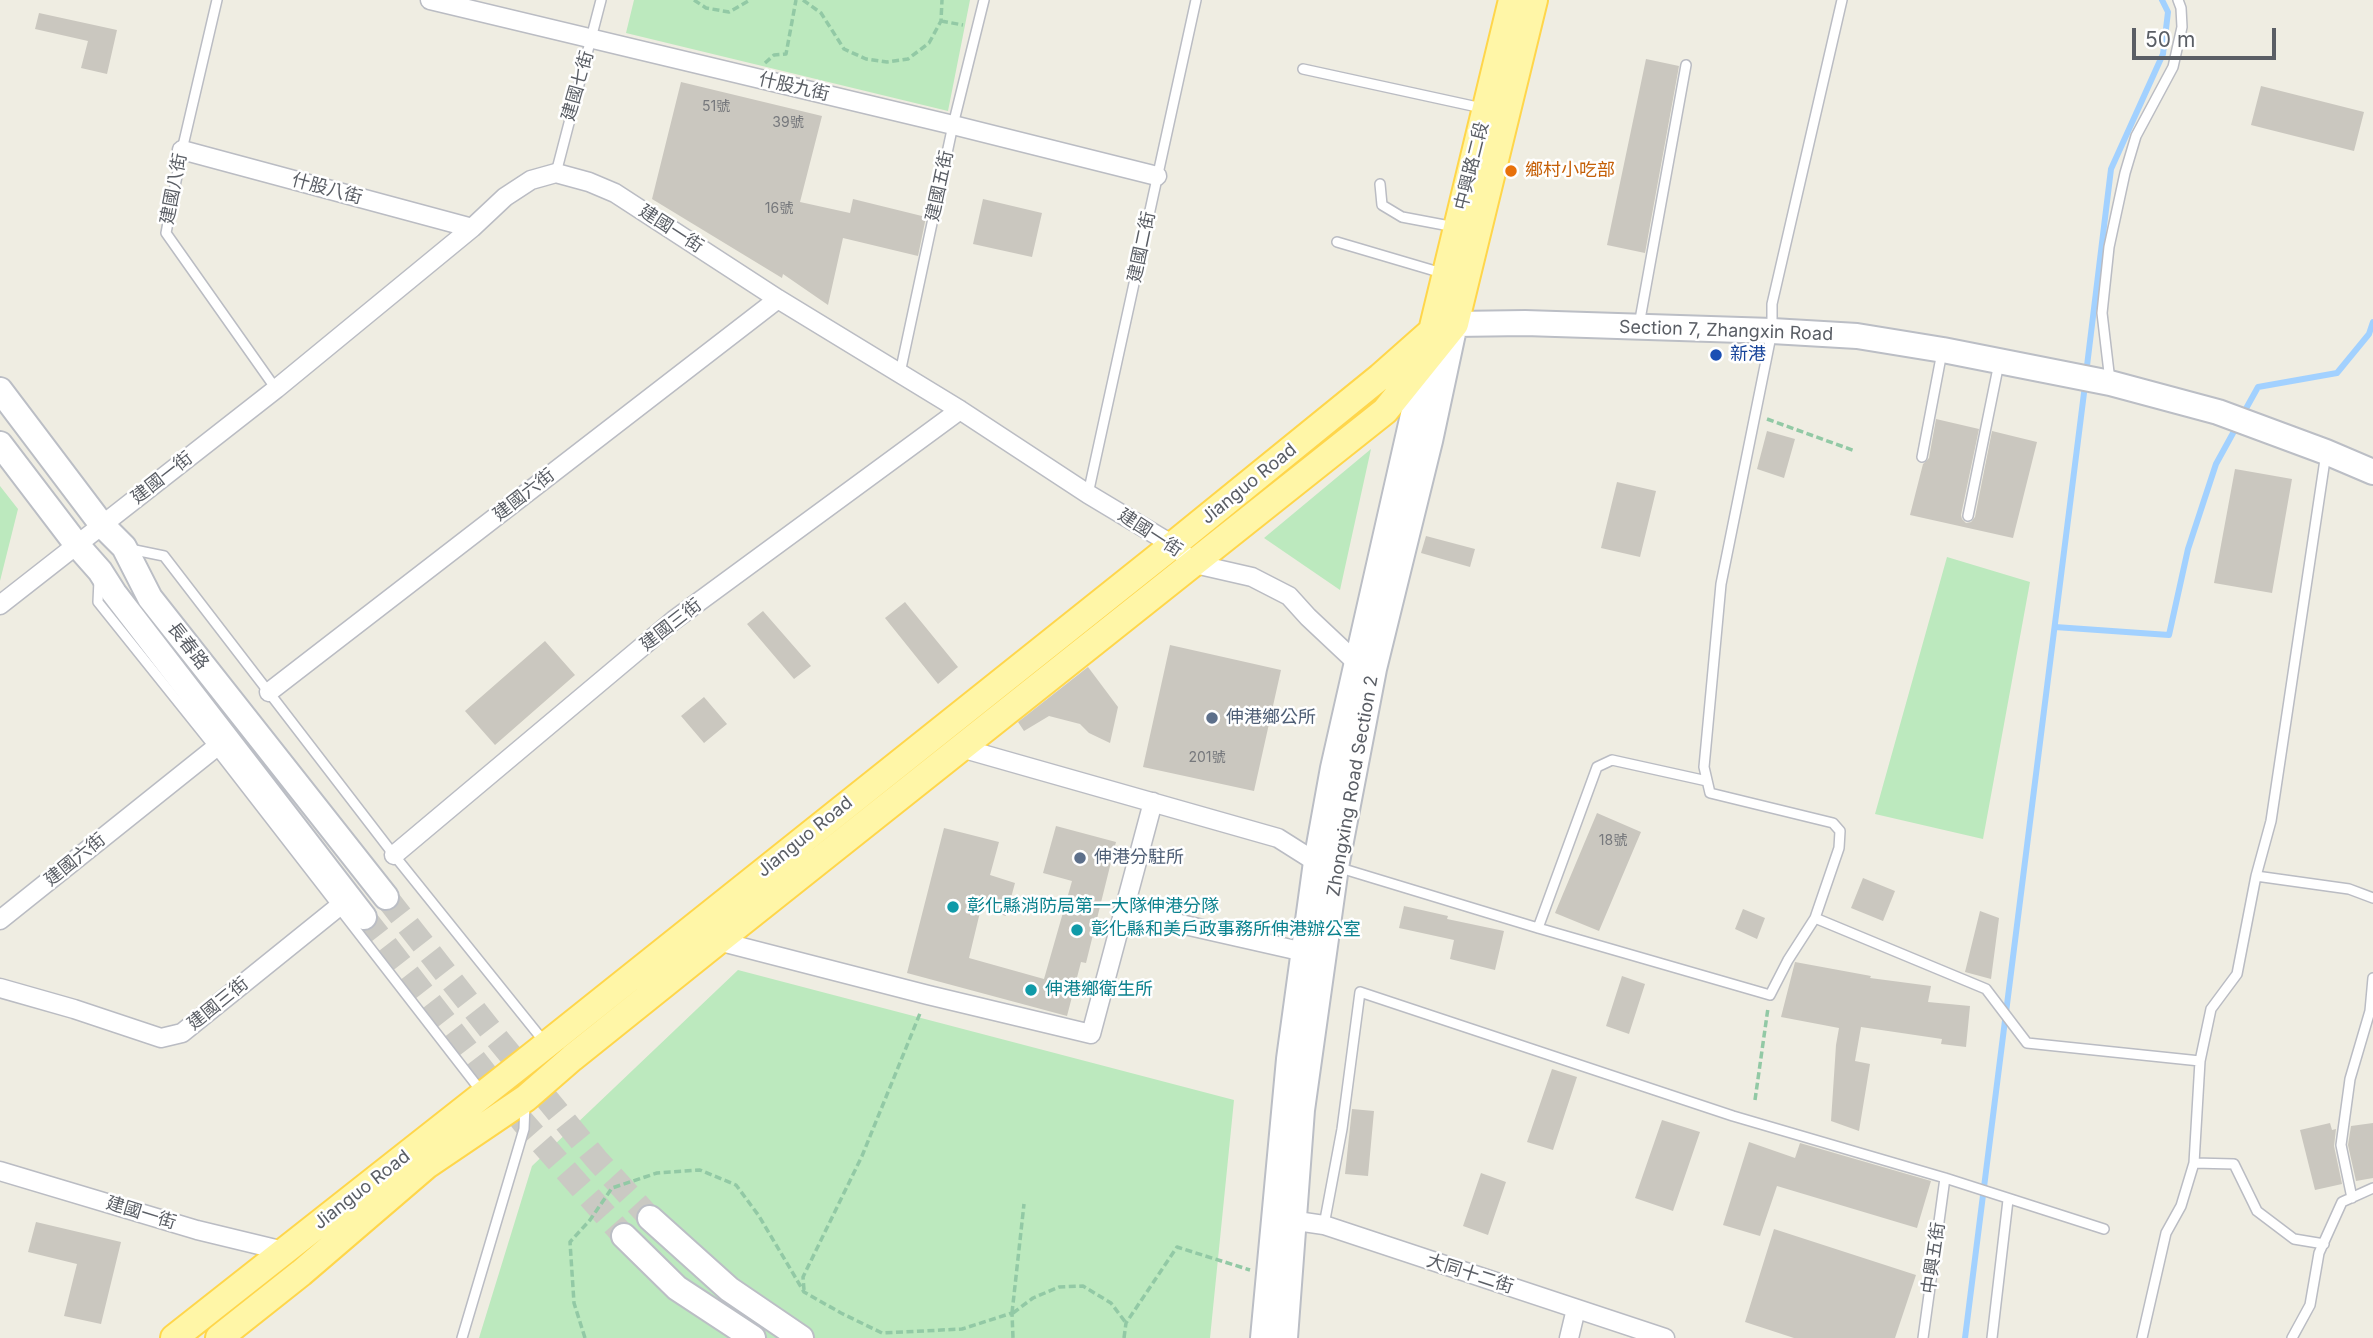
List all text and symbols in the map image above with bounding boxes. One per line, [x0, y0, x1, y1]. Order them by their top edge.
scale bar [2135, 14, 2278, 58]
text: 50 m [2145, 27, 2195, 52]
street label: 建國七街 [558, 48, 598, 124]
street label: 什股九街 [756, 68, 832, 106]
house number: 51號 [702, 99, 730, 115]
house number: 39號 [772, 115, 804, 131]
street label: 中興路二段 [1451, 120, 1493, 212]
street label: 建國五街 [922, 149, 958, 223]
street label: 建國八街 [157, 152, 191, 226]
place label: 鄉村小吃部 [1525, 160, 1615, 182]
marker: 鄉村小吃部 [1503, 163, 1519, 179]
street label: 什股八街 [289, 169, 365, 209]
street label: 建國一街 [635, 200, 707, 258]
house number: 16號 [765, 201, 793, 217]
street label: 建國二街 [1124, 210, 1160, 284]
street label: Section 7, Zhangxin Road [1619, 316, 1833, 346]
place label: 新港 [1730, 344, 1766, 366]
marker: 新港 [1708, 347, 1724, 363]
street label: Jianguo Road [1197, 439, 1301, 529]
street label: 建國一街 [127, 447, 197, 509]
street label: 建國六街 [489, 464, 559, 526]
street label: 建國一街 [1114, 504, 1186, 562]
street label: 建國三街 [636, 594, 706, 656]
street label: 長春路 [163, 618, 213, 674]
street label: Zhongxing Road Section 2 [1323, 674, 1383, 898]
place label: 伸港鄉公所 [1226, 707, 1316, 729]
marker: 伸港鄉公所 [1204, 710, 1220, 726]
house number: 201號 [1188, 750, 1226, 766]
street label: Jianguo Road [753, 792, 857, 882]
street label: 建國六街 [40, 829, 110, 891]
house number: 18號 [1599, 833, 1627, 849]
place label: 伸港分駐所 [1094, 847, 1184, 869]
marker: 伸港分駐所 [1072, 850, 1088, 866]
place label: 彰化縣消防局第一大隊伸港分隊 [967, 896, 1219, 918]
marker: 彰化縣消防局第一大隊伸港分隊 [945, 899, 961, 915]
place label: 彰化縣和美戶政事務所伸港辦公室 [1091, 919, 1361, 941]
marker: 彰化縣和美戶政事務所伸港辦公室 [1069, 922, 1085, 938]
street label: 建國三街 [183, 973, 253, 1035]
place label: 伸港鄉衛生所 [1045, 979, 1153, 1001]
marker: 伸港鄉衛生所 [1023, 982, 1039, 998]
street label: Jianguo Road [310, 1146, 414, 1234]
street label: 建國一街 [103, 1192, 179, 1234]
street label: 中興五街 [1918, 1221, 1950, 1295]
street label: 大同十二街 [1424, 1250, 1516, 1298]

